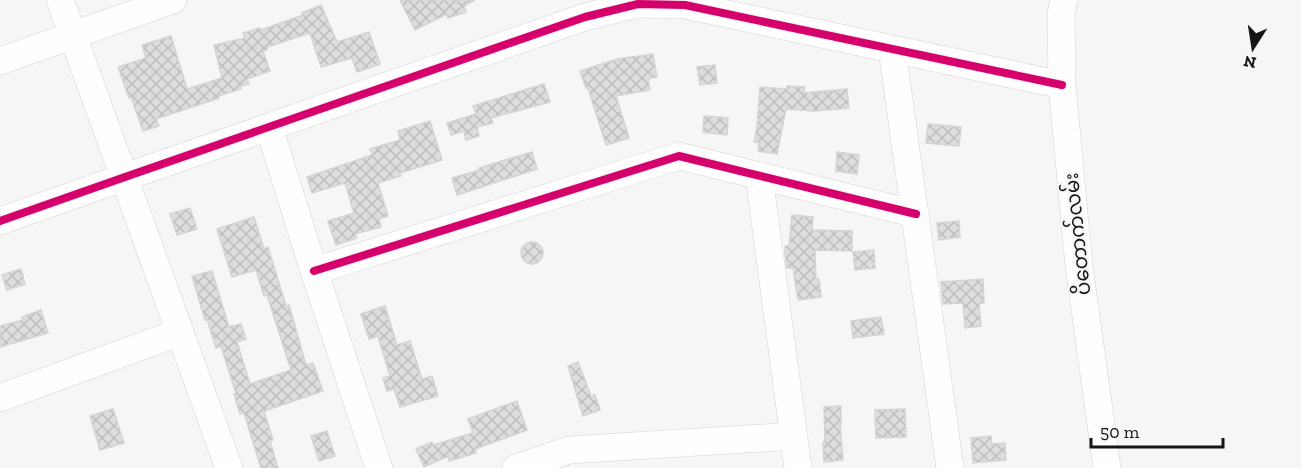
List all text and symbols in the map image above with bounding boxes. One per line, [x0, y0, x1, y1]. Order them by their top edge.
north arrow [1223, 18, 1283, 78]
text: N [1242, 52, 1258, 73]
street label: ပိတောက်လမ်း [1057, 172, 1095, 297]
scale bar [1091, 411, 1223, 449]
text: 50 m [1100, 421, 1140, 443]

